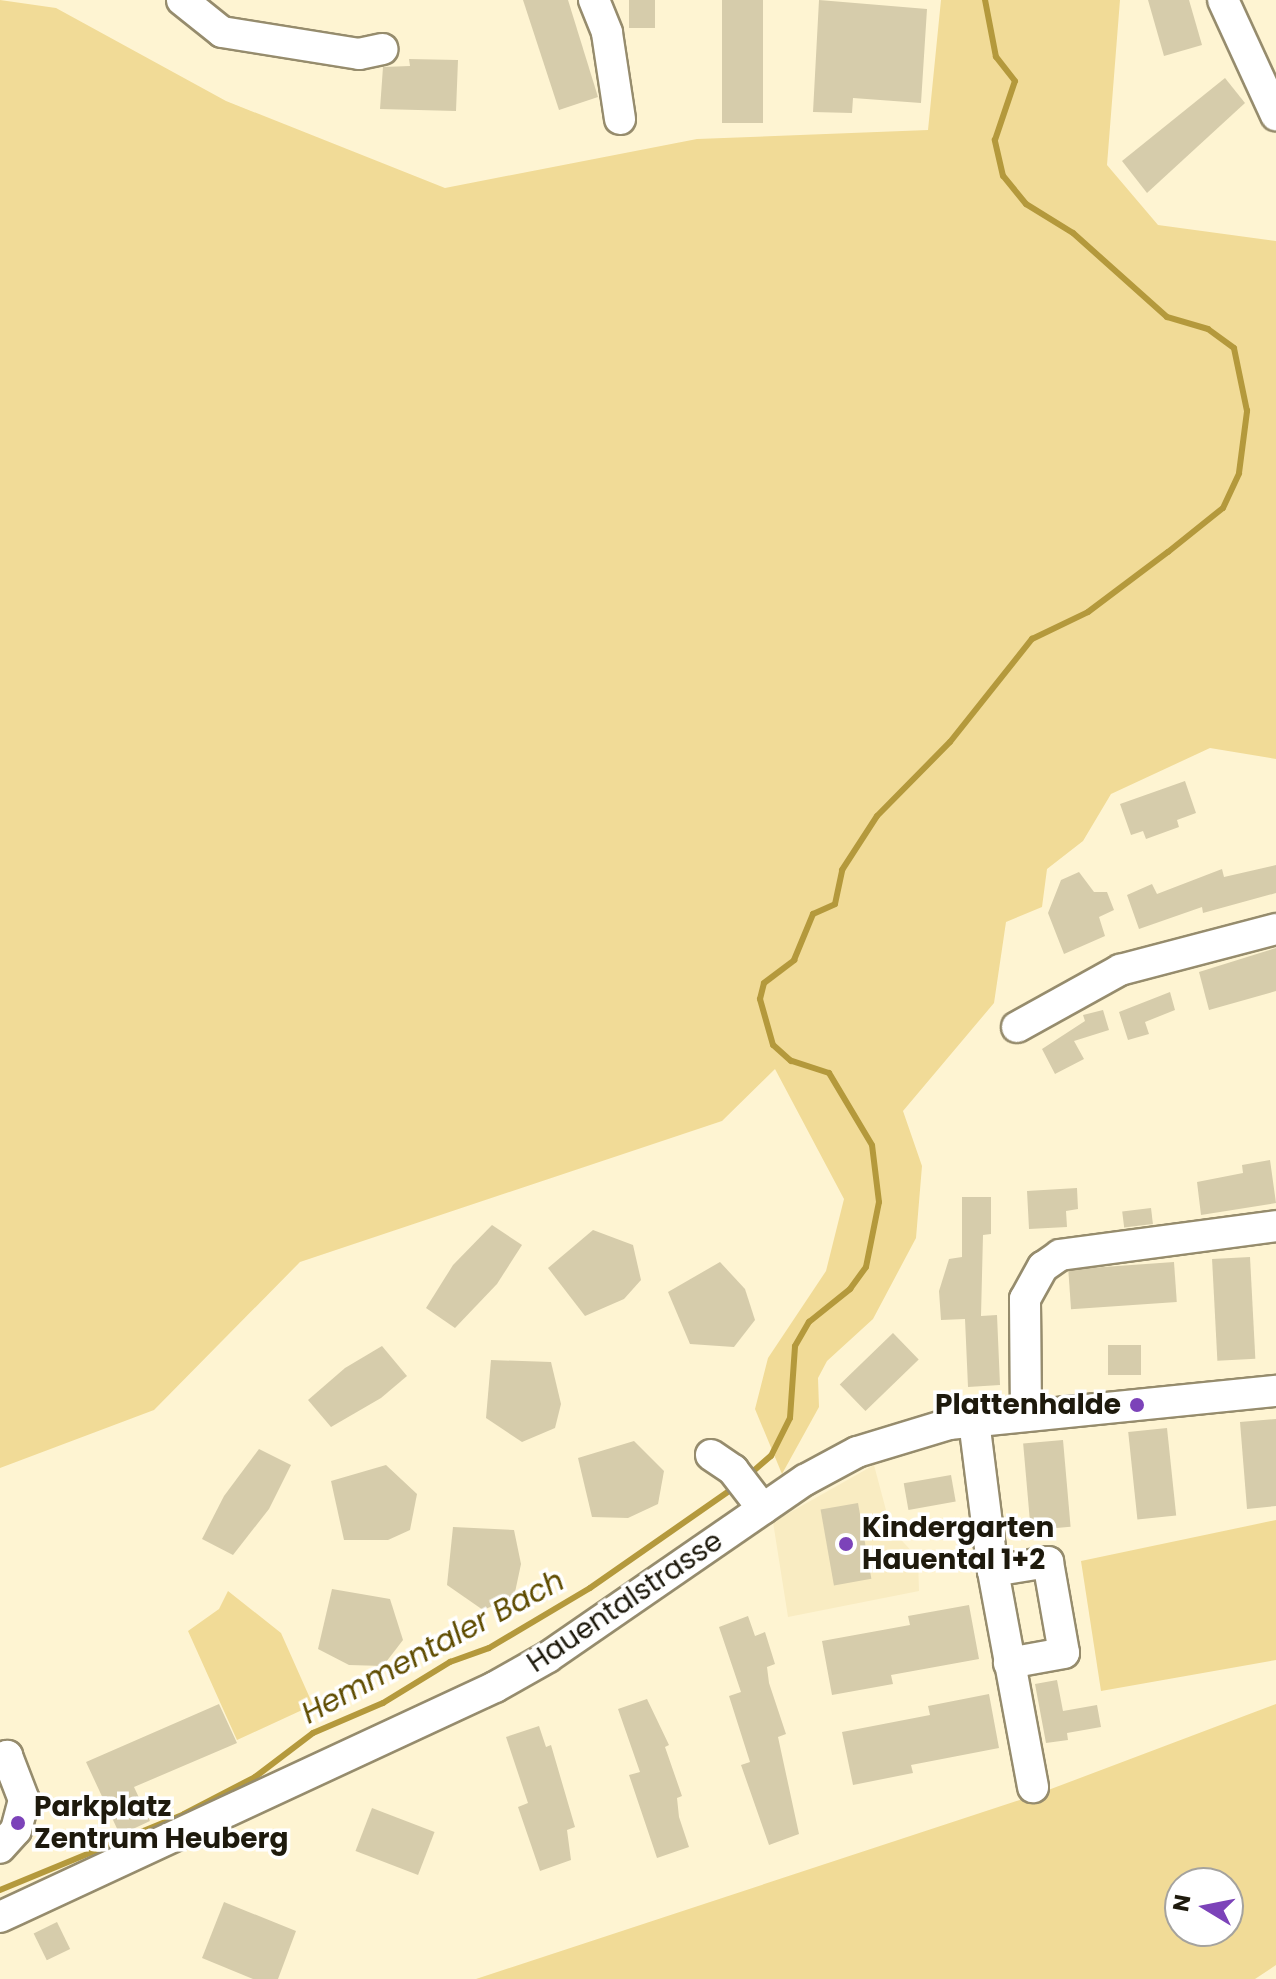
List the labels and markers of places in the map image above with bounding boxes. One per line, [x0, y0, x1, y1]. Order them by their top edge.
place label: Plattenhalde [935, 1388, 1121, 1422]
marker: Plattenhalde [1128, 1396, 1146, 1414]
place label: Kindergarten Hauental 1+2 [862, 1511, 1054, 1577]
marker: Kindergarten Hauental 1+2 [837, 1535, 855, 1553]
place label: Parkplatz Zentrum Heuberg [34, 1790, 288, 1856]
marker: Parkplatz Zentrum Heuberg [9, 1814, 27, 1832]

